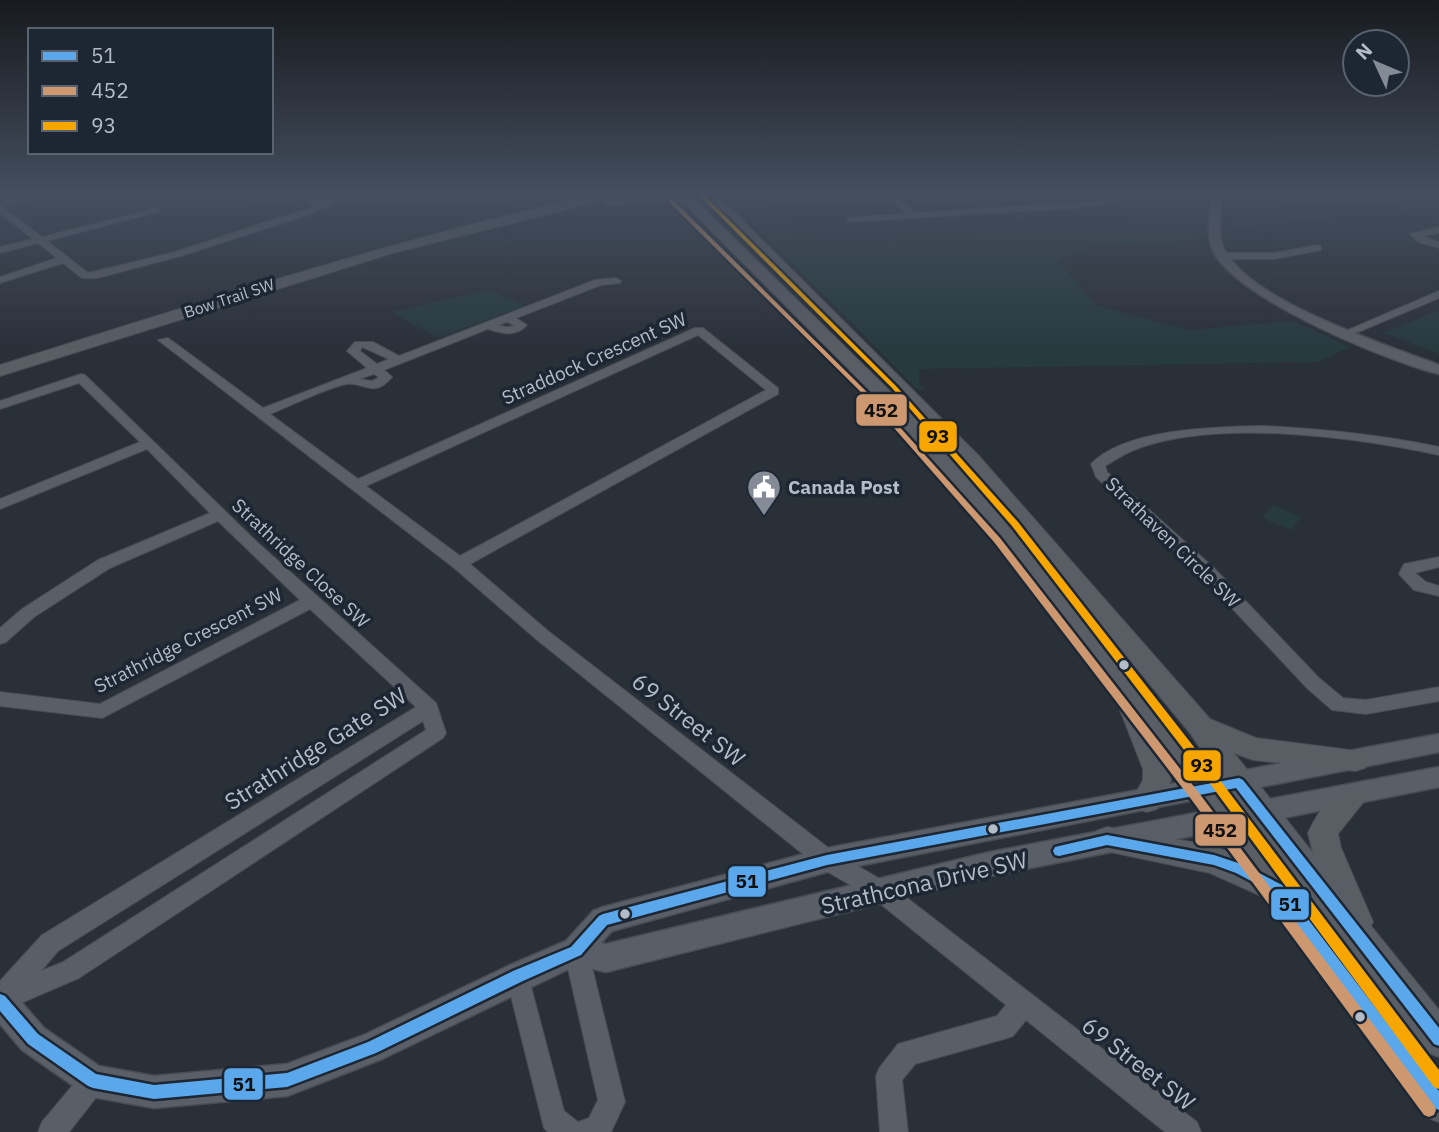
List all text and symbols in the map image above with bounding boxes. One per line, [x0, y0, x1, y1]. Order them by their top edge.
legend [28, 28, 273, 154]
north arrow [1341, 28, 1411, 98]
text: N [1350, 38, 1377, 64]
text: 51 [91, 41, 116, 69]
text: 452 [91, 76, 129, 104]
text: 93 [91, 111, 116, 139]
street label: Bow Trail SW [181, 274, 277, 322]
street label: Straddock Crescent SW [498, 306, 690, 410]
line badge: 452 [855, 393, 908, 427]
text: 452 [864, 398, 898, 422]
line badge: 93 [918, 420, 958, 453]
text: 93 [927, 424, 949, 448]
public building icon: Canada Post [745, 468, 783, 517]
street label: Strathaven Circle SW [1101, 471, 1245, 613]
place label: Canada Post [788, 475, 900, 499]
street label: Strathridge Close SW [227, 493, 375, 633]
street label: Strathridge Crescent SW [90, 582, 286, 698]
unlabelled marker [1117, 658, 1131, 672]
street label: 69 Street SW [626, 665, 752, 773]
street label: Strathridge Gate SW [218, 680, 412, 816]
line badge: 93 [1182, 749, 1222, 782]
text: 93 [1191, 753, 1213, 777]
line badge: 452 [1194, 813, 1247, 847]
text: 452 [1203, 818, 1237, 842]
unlabelled marker [986, 822, 1000, 836]
street label: Strathcona Drive SW [818, 844, 1031, 920]
line badge: 51 [727, 865, 767, 898]
text: 51 [736, 869, 759, 893]
line badge: 51 [1270, 888, 1310, 921]
text: 51 [1279, 892, 1302, 916]
unlabelled marker [618, 907, 632, 921]
street label: 69 Street SW [1076, 1009, 1202, 1117]
unlabelled marker [1353, 1010, 1367, 1024]
line badge: 51 [223, 1067, 264, 1101]
text: 51 [233, 1072, 256, 1096]

